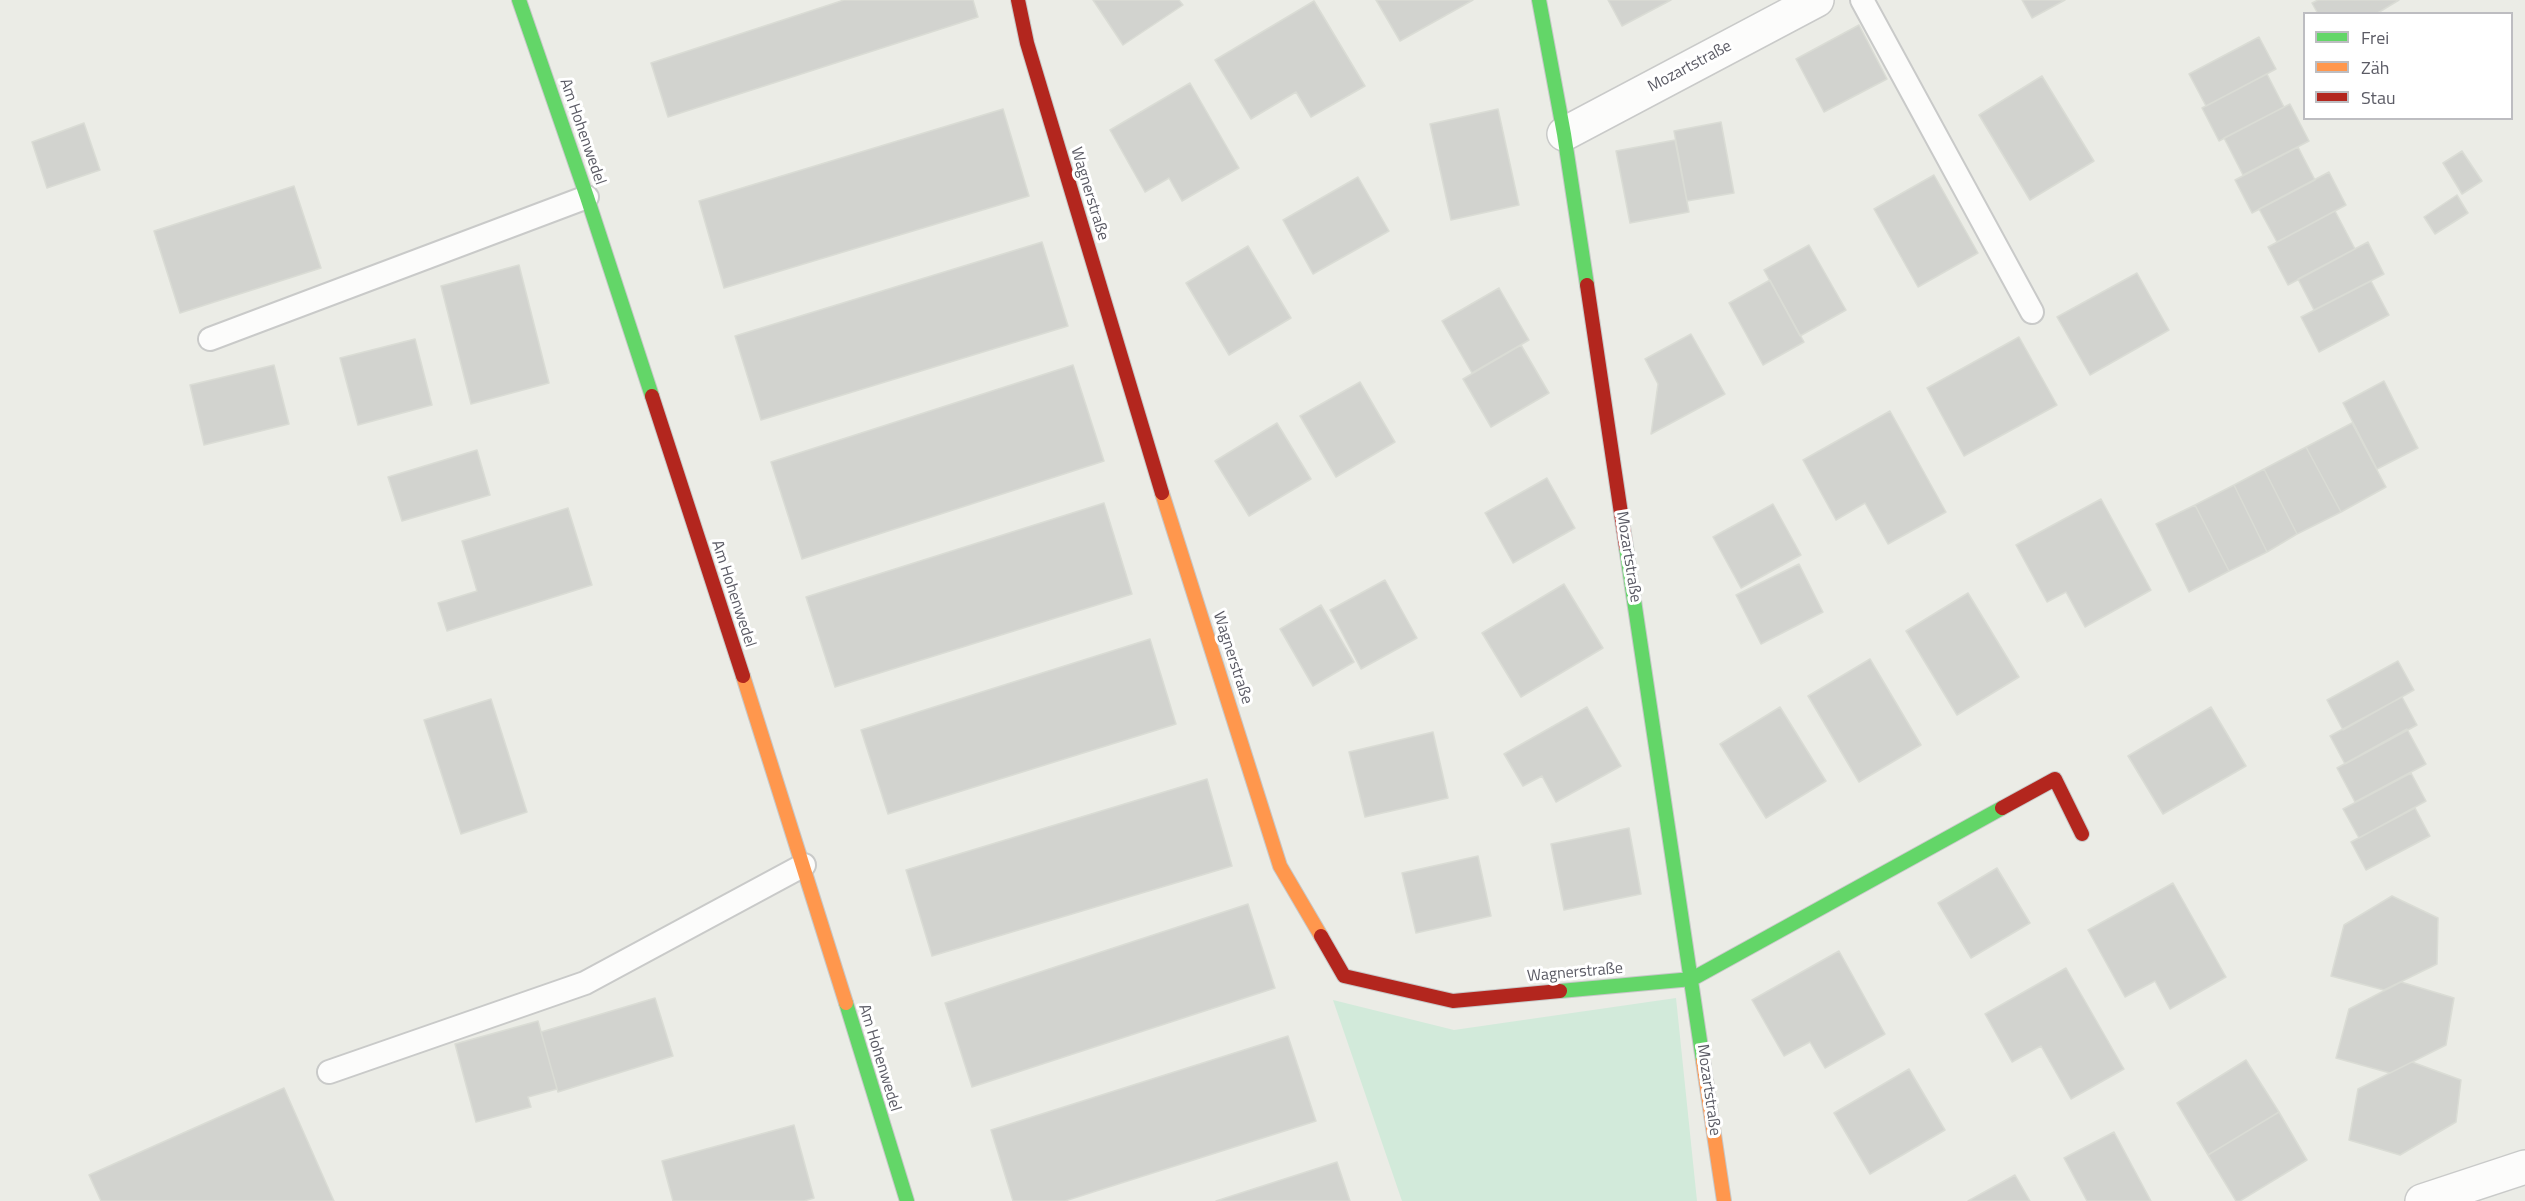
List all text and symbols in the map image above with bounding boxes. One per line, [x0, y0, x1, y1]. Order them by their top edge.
legend [2303, 12, 2513, 120]
text: Frei [2361, 24, 2389, 51]
street label: Mozartstraße [1645, 37, 1735, 97]
text: Zäh [2361, 54, 2389, 81]
street label: Am Hohenwedel [555, 76, 609, 188]
text: Stau [2361, 84, 2396, 111]
street label: Wagnerstraße [1066, 145, 1112, 243]
street label: Mozartstraße [1611, 510, 1645, 604]
street label: Am Hohenwedel [707, 538, 759, 650]
street label: Wagnerstraße [1208, 609, 1256, 707]
street label: Wagnerstraße [1526, 959, 1624, 987]
street label: Am Hohenwedel [854, 1002, 904, 1114]
street label: Mozartstraße [1692, 1043, 1724, 1137]

